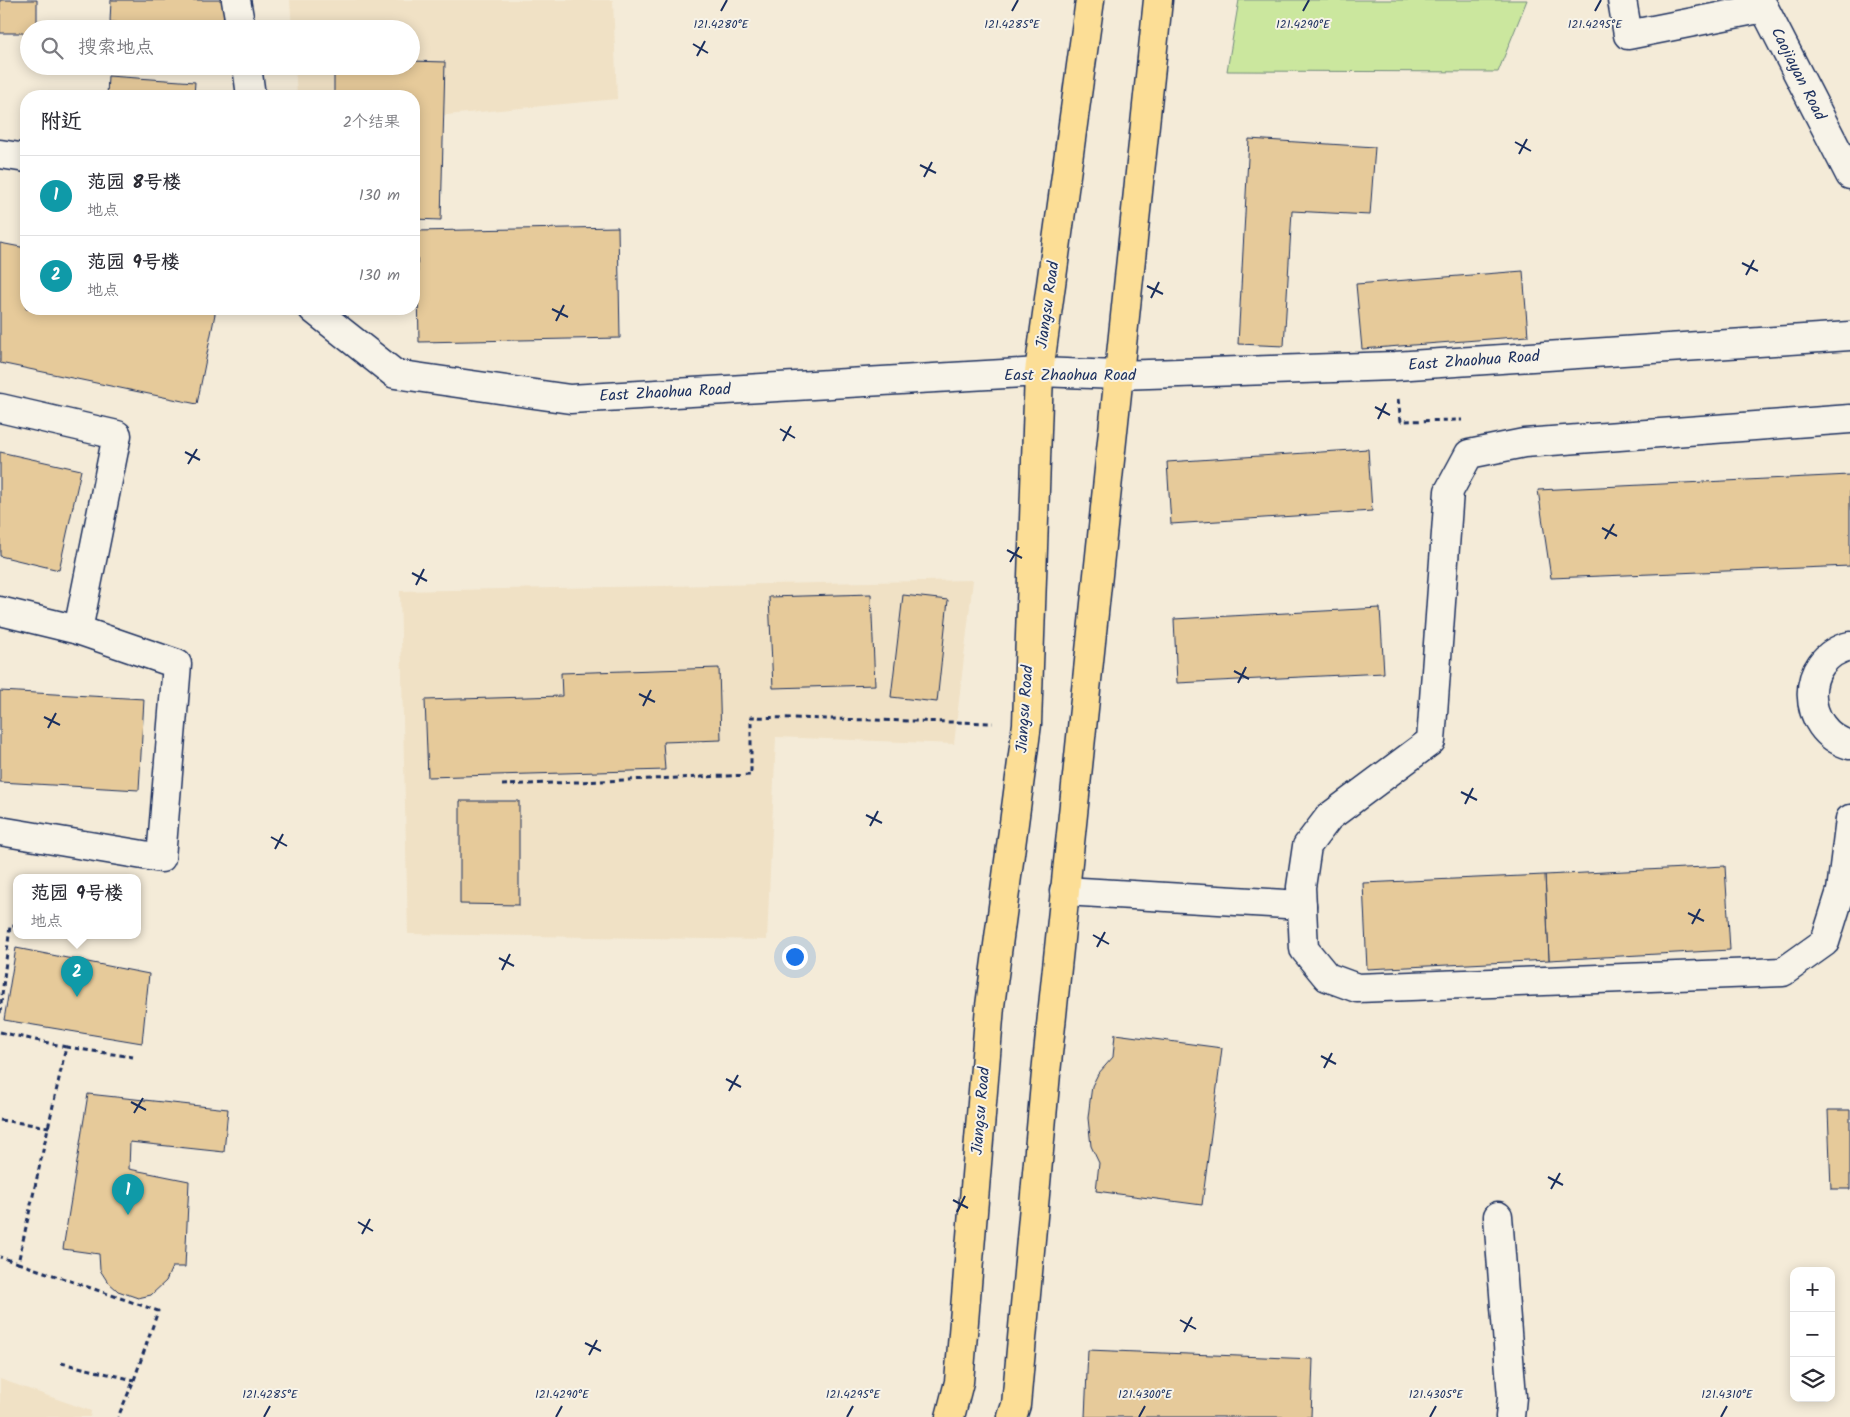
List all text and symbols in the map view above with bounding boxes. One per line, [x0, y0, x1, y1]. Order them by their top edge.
text: 121.4280°E [693, 15, 750, 34]
text: 121.4285°E [984, 15, 1041, 34]
text: 121.4290°E [1276, 15, 1331, 34]
text: 121.4295°E [1568, 15, 1623, 34]
search box [20, 20, 420, 75]
street label: Caojiayan Road [1764, 23, 1833, 126]
text: 搜索地点 [78, 33, 154, 63]
icon: search [38, 34, 66, 62]
text: 附近 [40, 106, 82, 139]
text: 2个结果 [343, 110, 400, 135]
text: 范园 8号楼 [87, 168, 182, 198]
text: 1 [54, 183, 58, 208]
text: 130 m [359, 183, 400, 208]
text: 地点 [87, 198, 119, 223]
text: 范园 9号楼 [87, 248, 180, 278]
street label: Jiangsu Road [1030, 259, 1067, 350]
text: 2 [51, 263, 61, 288]
text: 130 m [359, 263, 400, 288]
text: 地点 [87, 278, 119, 303]
street label: East Zhaohua Road [1407, 344, 1542, 378]
street label: East Zhaohua Road [1004, 363, 1137, 388]
street label: East Zhaohua Road [599, 377, 732, 409]
street label: Jiangsu Road [1009, 663, 1041, 754]
popup [13, 874, 141, 939]
text: 范园 9号楼 [31, 879, 123, 909]
text: 地点 [31, 909, 63, 934]
your location [782, 944, 808, 970]
pin: 2 [61, 956, 93, 997]
street label: Jiangsu Road [965, 1065, 997, 1156]
pin: 1 [112, 1174, 144, 1215]
map controls [1790, 1267, 1835, 1402]
button: + [1790, 1267, 1835, 1312]
button: − [1790, 1312, 1835, 1357]
button: layers [1790, 1357, 1835, 1402]
text: 121.4285°E [242, 1385, 299, 1404]
text: 121.4290°E [535, 1385, 590, 1404]
text: 121.4295°E [826, 1385, 881, 1404]
text: 121.4300°E [1118, 1385, 1173, 1404]
text: 121.4305°E [1409, 1385, 1464, 1404]
text: 121.4310°E [1701, 1385, 1754, 1404]

